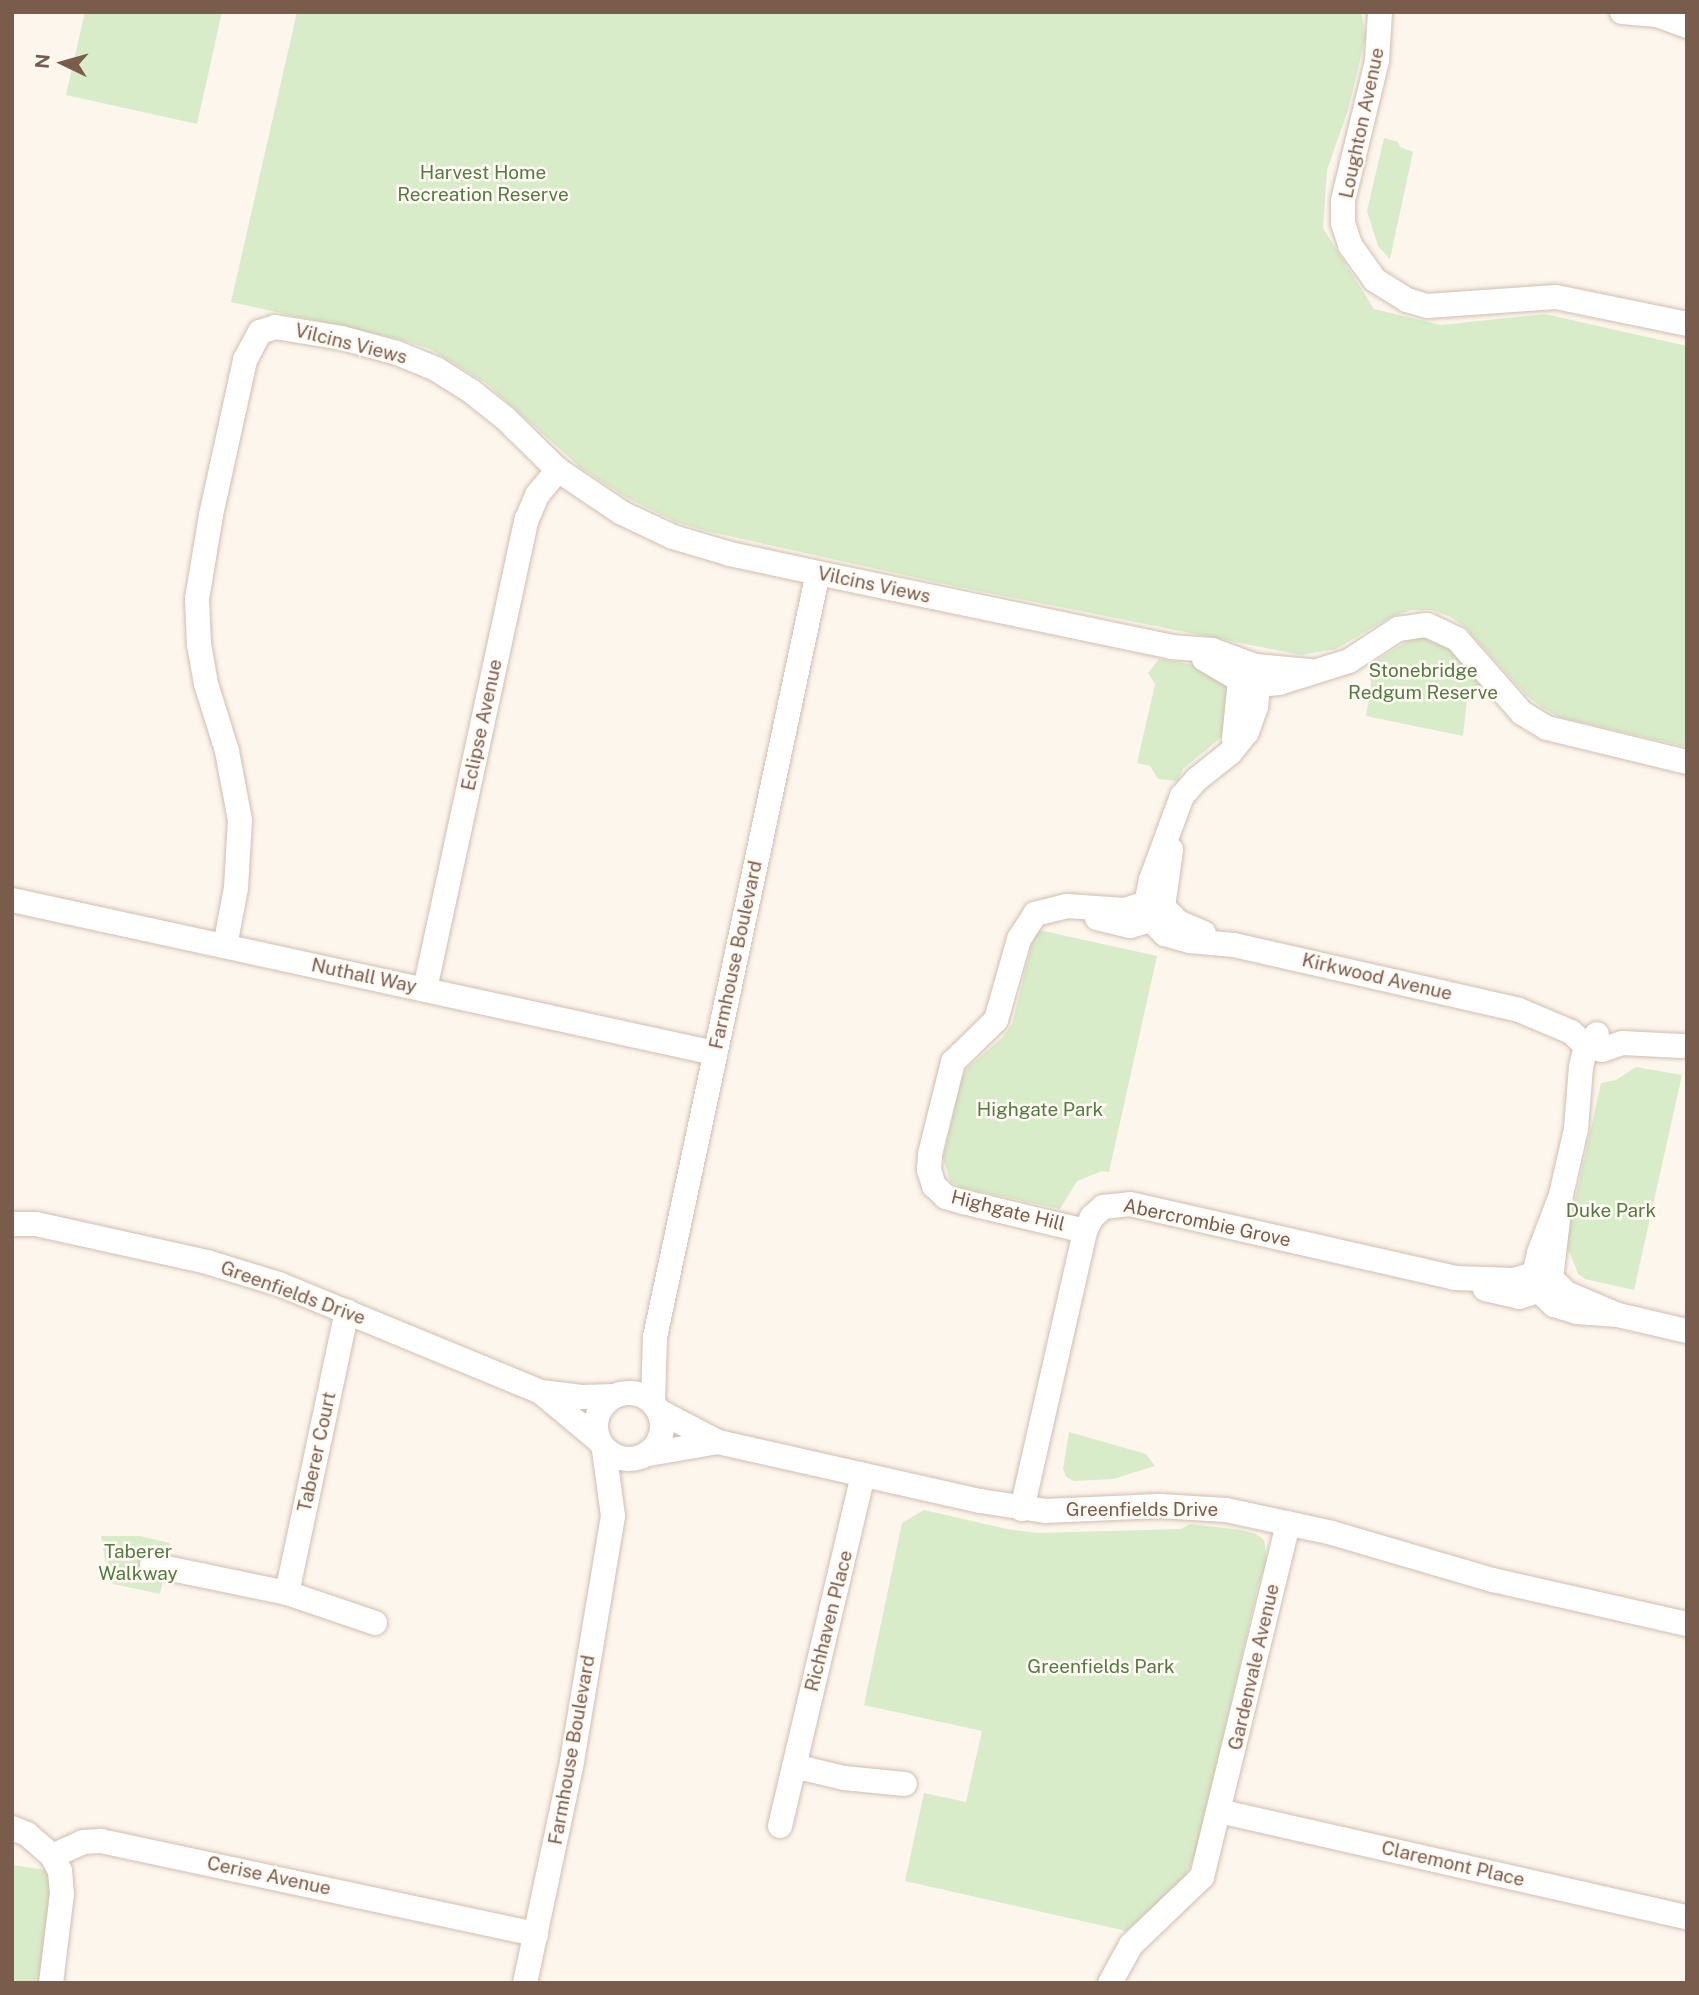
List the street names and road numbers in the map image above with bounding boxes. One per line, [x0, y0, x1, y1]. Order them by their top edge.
street label: Loughton Avenue [1335, 46, 1389, 200]
street label: Vilcins Views [292, 319, 410, 369]
street label: Vilcins Views [815, 562, 933, 608]
street label: Eclipse Avenue [457, 657, 507, 793]
street label: Farmhouse Boulevard [705, 859, 767, 1051]
street label: Kirkwood Avenue [1300, 949, 1454, 1005]
street label: Nuthall Way [309, 954, 419, 998]
street label: Highgate Hill [949, 1186, 1067, 1236]
street label: Abercrombie Grove [1121, 1194, 1293, 1252]
street label: Greenfields Drive [217, 1256, 369, 1330]
street label: Taberer Court [293, 1390, 341, 1514]
street label: Greenfields Drive [1066, 1499, 1218, 1521]
street label: Richhaven Place [800, 1548, 858, 1694]
street label: Gardenvale Avenue [1224, 1582, 1284, 1752]
street label: Farmhouse Boulevard [544, 1653, 600, 1847]
street label: Claremont Place [1379, 1836, 1527, 1892]
street label: Cerise Avenue [205, 1852, 333, 1900]

